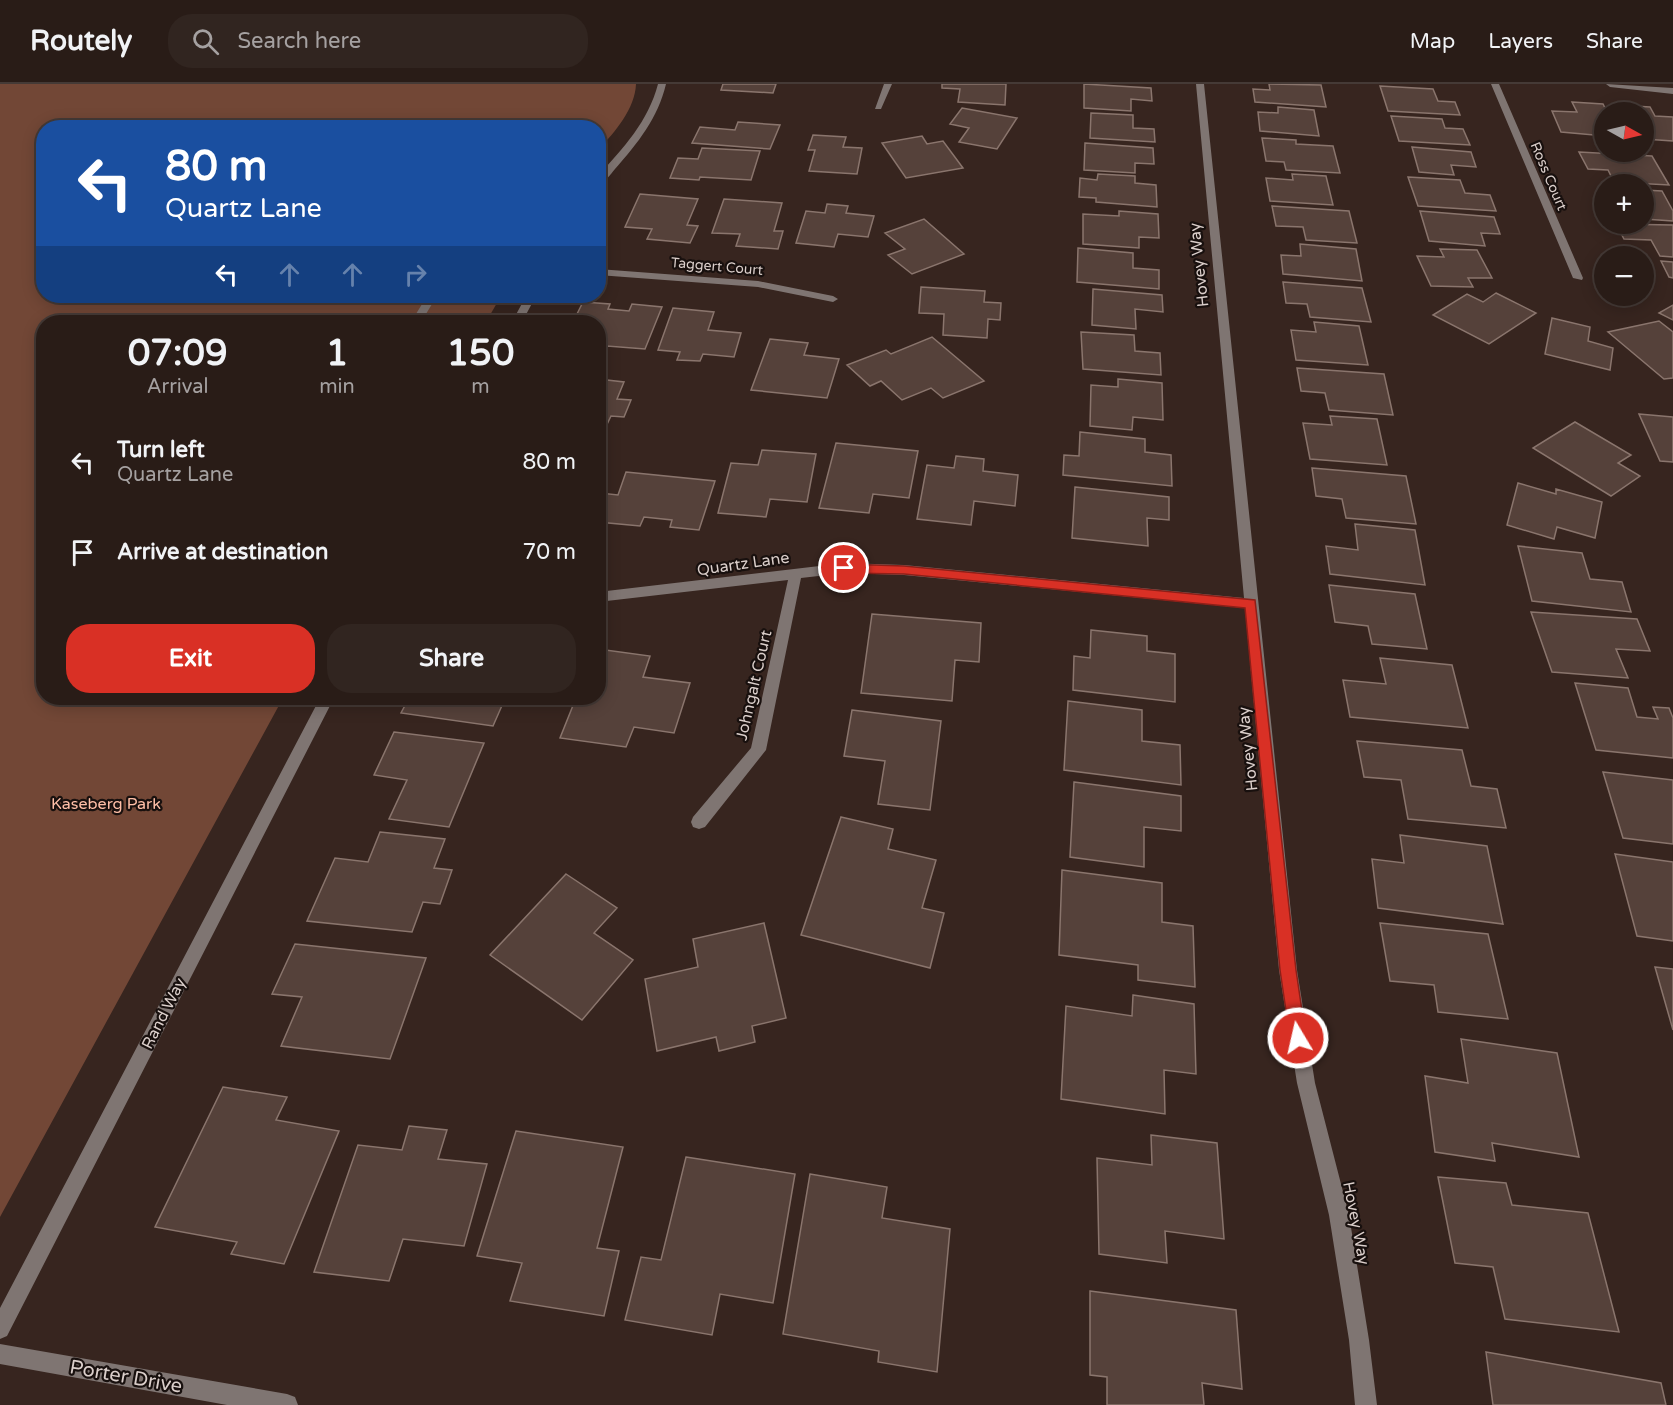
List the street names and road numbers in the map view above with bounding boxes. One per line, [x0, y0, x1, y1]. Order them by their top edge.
street label: Ross Court [1526, 139, 1571, 214]
street label: Hovey Way [1185, 221, 1213, 308]
street label: Taggert Court [670, 254, 764, 279]
street label: Quartz Lane [696, 548, 791, 580]
street label: Johngalt Court [732, 628, 776, 742]
street label: Hovey Way [1234, 705, 1262, 792]
street label: Rand Way [137, 974, 191, 1052]
street label: Hovey Way [1338, 1180, 1374, 1267]
street label: Porter Drive [68, 1355, 184, 1399]

